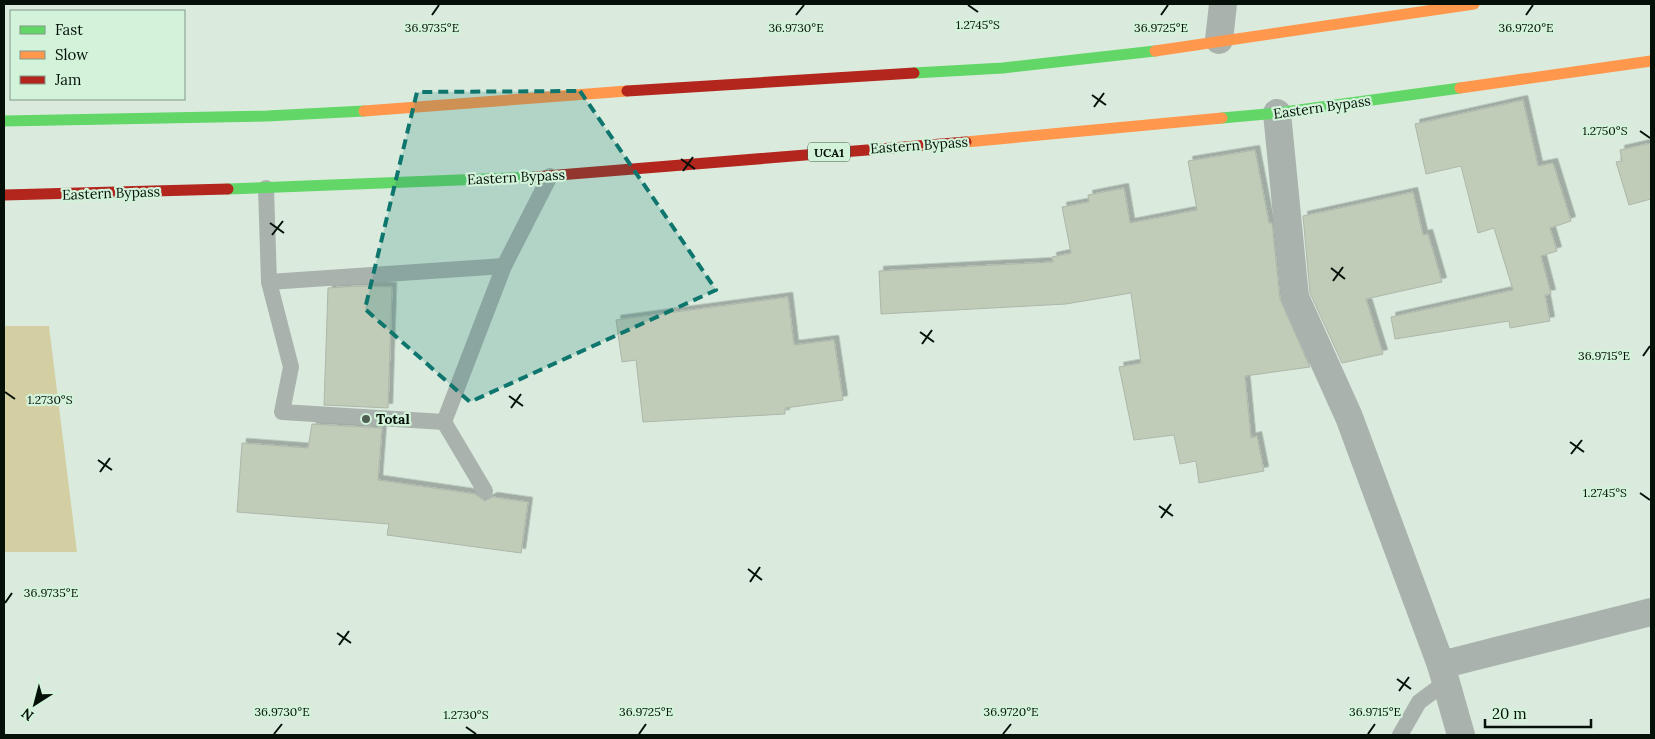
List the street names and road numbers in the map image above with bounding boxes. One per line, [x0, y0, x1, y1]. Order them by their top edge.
street label: Eastern Bypass [1272, 91, 1372, 123]
street label: Eastern Bypass [869, 133, 969, 157]
road number: UCA1 [808, 142, 850, 162]
street label: Eastern Bypass [467, 165, 565, 189]
street label: Eastern Bypass [62, 182, 160, 204]

